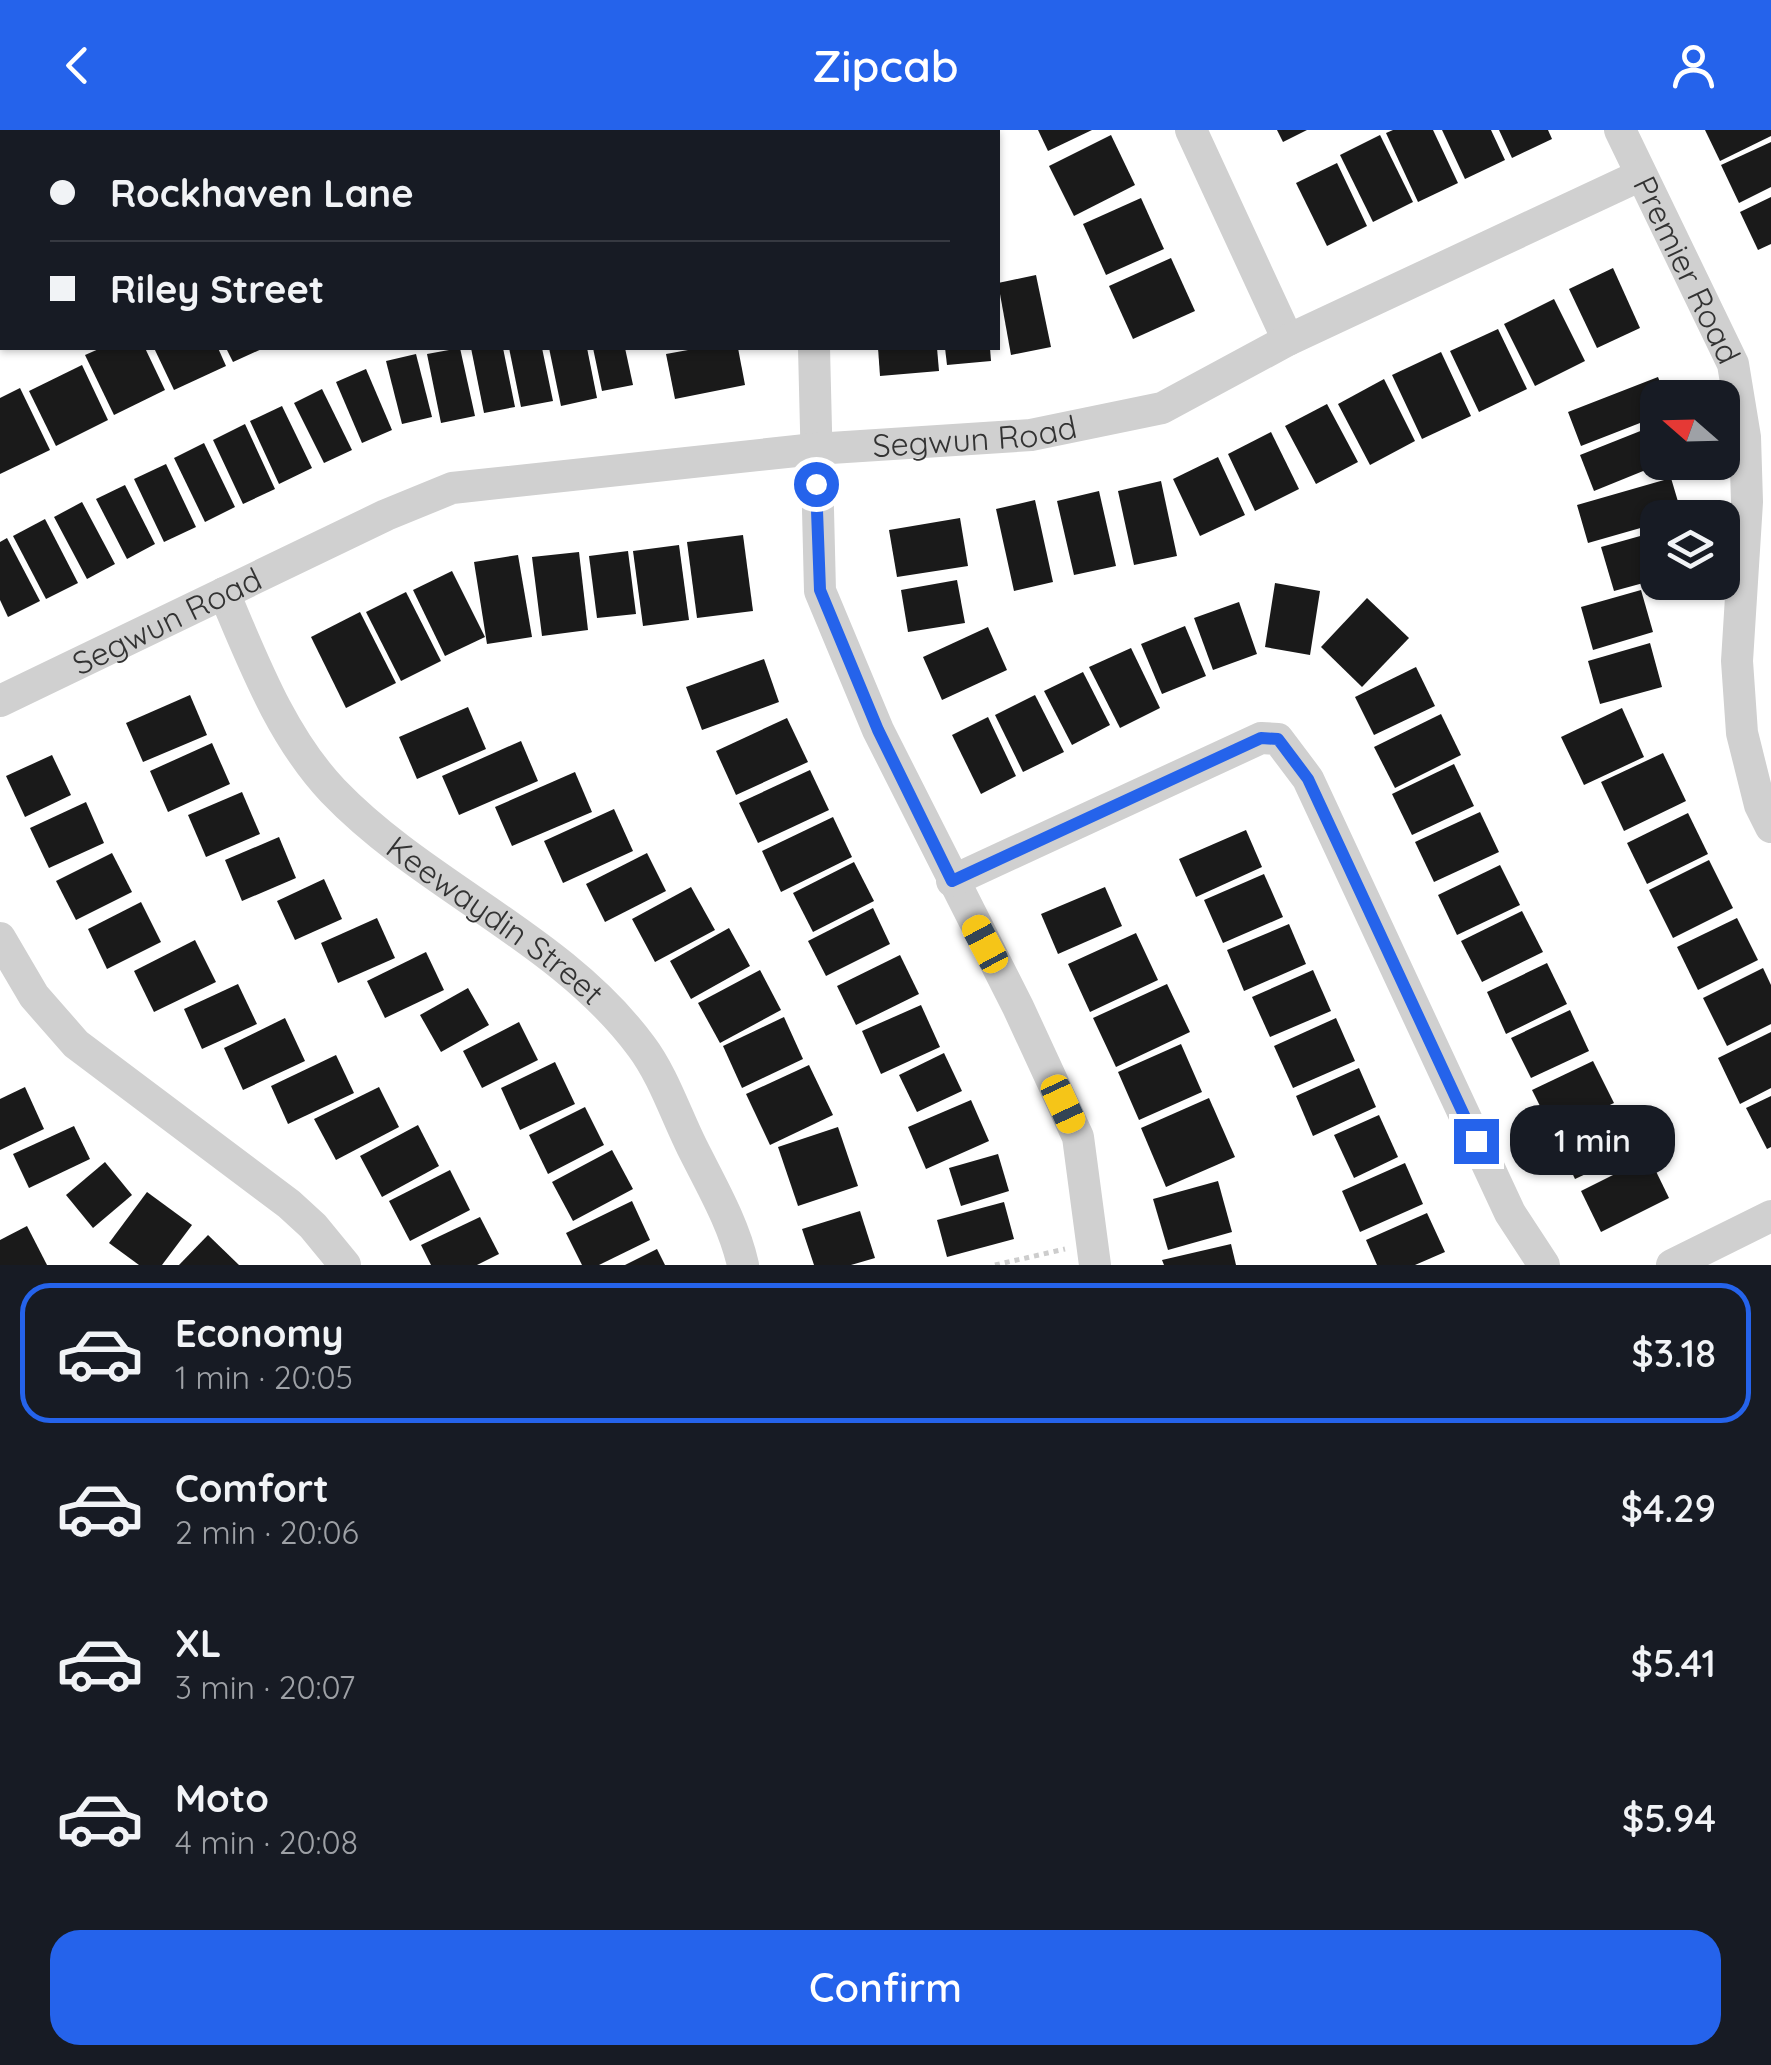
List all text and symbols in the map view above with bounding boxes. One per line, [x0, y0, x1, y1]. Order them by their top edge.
text: Zipcab [812, 37, 959, 93]
icon: back [50, 38, 105, 93]
icon: person [1666, 38, 1721, 93]
text: Rockhaven Lane [110, 169, 414, 217]
street label: Premier Road [1625, 169, 1750, 370]
text: Riley Street [110, 265, 324, 313]
north arrow [1640, 380, 1740, 480]
map controls [1640, 380, 1740, 600]
street label: Segwun Road [871, 406, 1080, 465]
route start [794, 462, 839, 507]
button: layers [1640, 500, 1740, 600]
street label: Segwun Road [66, 558, 268, 683]
street label: Keewaydin Street [379, 827, 613, 1013]
car [958, 910, 1012, 978]
car [1037, 1070, 1089, 1138]
callout: 1 min [1511, 1106, 1676, 1176]
route end [1454, 1119, 1499, 1164]
text: 1 min [1554, 1120, 1631, 1160]
icon: car [55, 1308, 145, 1398]
text: Economy [175, 1309, 344, 1357]
text: $3.18 [1631, 1329, 1716, 1377]
text: 1 min · 20:05 [175, 1357, 353, 1397]
icon: car [55, 1463, 145, 1553]
text: Comfort [175, 1464, 329, 1512]
text: $4.29 [1621, 1484, 1716, 1532]
text: 2 min · 20:06 [175, 1512, 359, 1552]
icon: car [55, 1618, 145, 1708]
text: XL [175, 1619, 221, 1667]
text: $5.41 [1631, 1639, 1716, 1687]
text: 3 min · 20:07 [175, 1667, 355, 1707]
icon: car [55, 1773, 145, 1863]
text: Moto [175, 1774, 269, 1822]
text: $5.94 [1622, 1794, 1716, 1842]
text: 4 min · 20:08 [175, 1822, 358, 1862]
button: Confirm [50, 1930, 1721, 2045]

